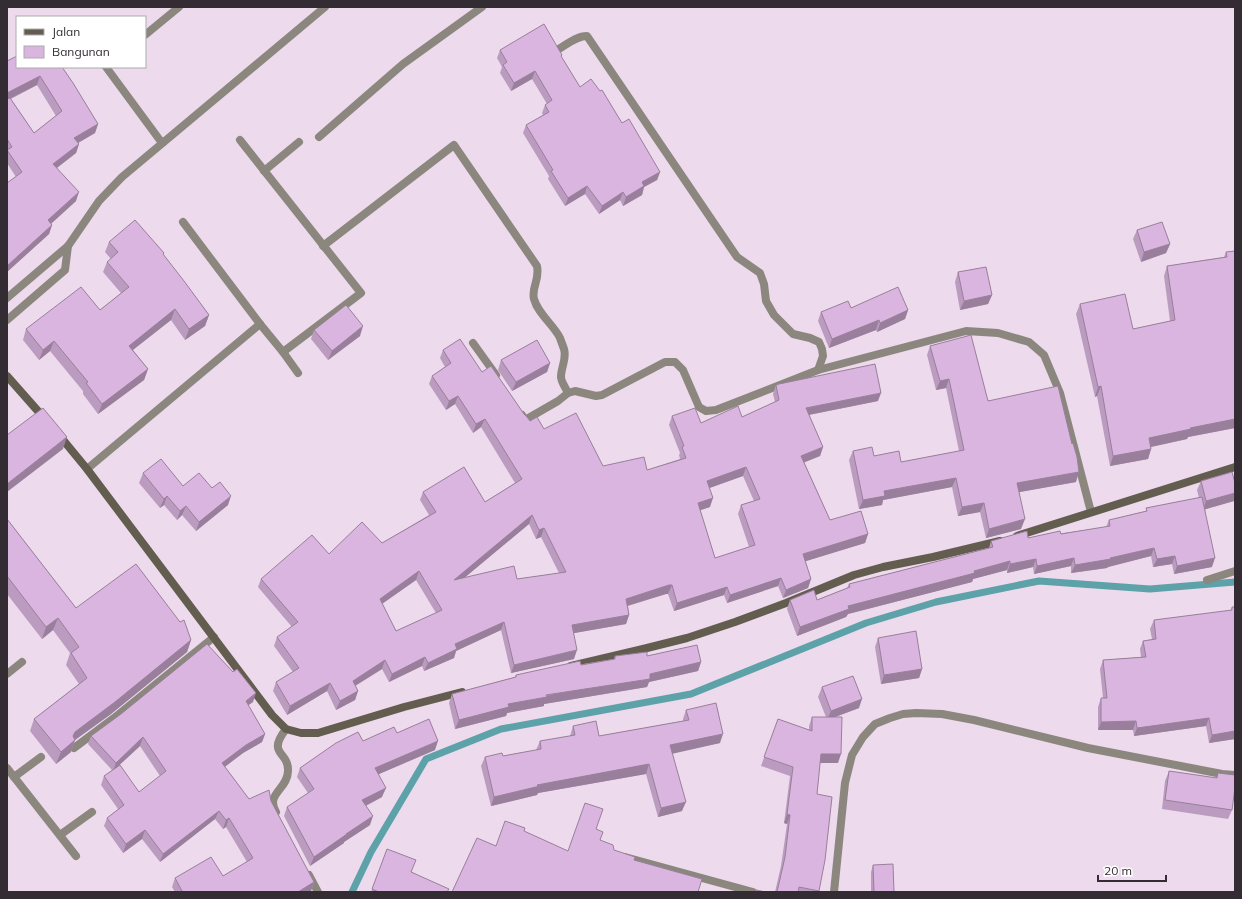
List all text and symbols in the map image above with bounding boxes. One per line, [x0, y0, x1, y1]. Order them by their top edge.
legend [16, 16, 146, 68]
text: Jalan [52, 24, 80, 39]
text: Bangunan [52, 44, 110, 59]
scale bar [1098, 857, 1166, 883]
text: 20 m [1104, 863, 1132, 878]

